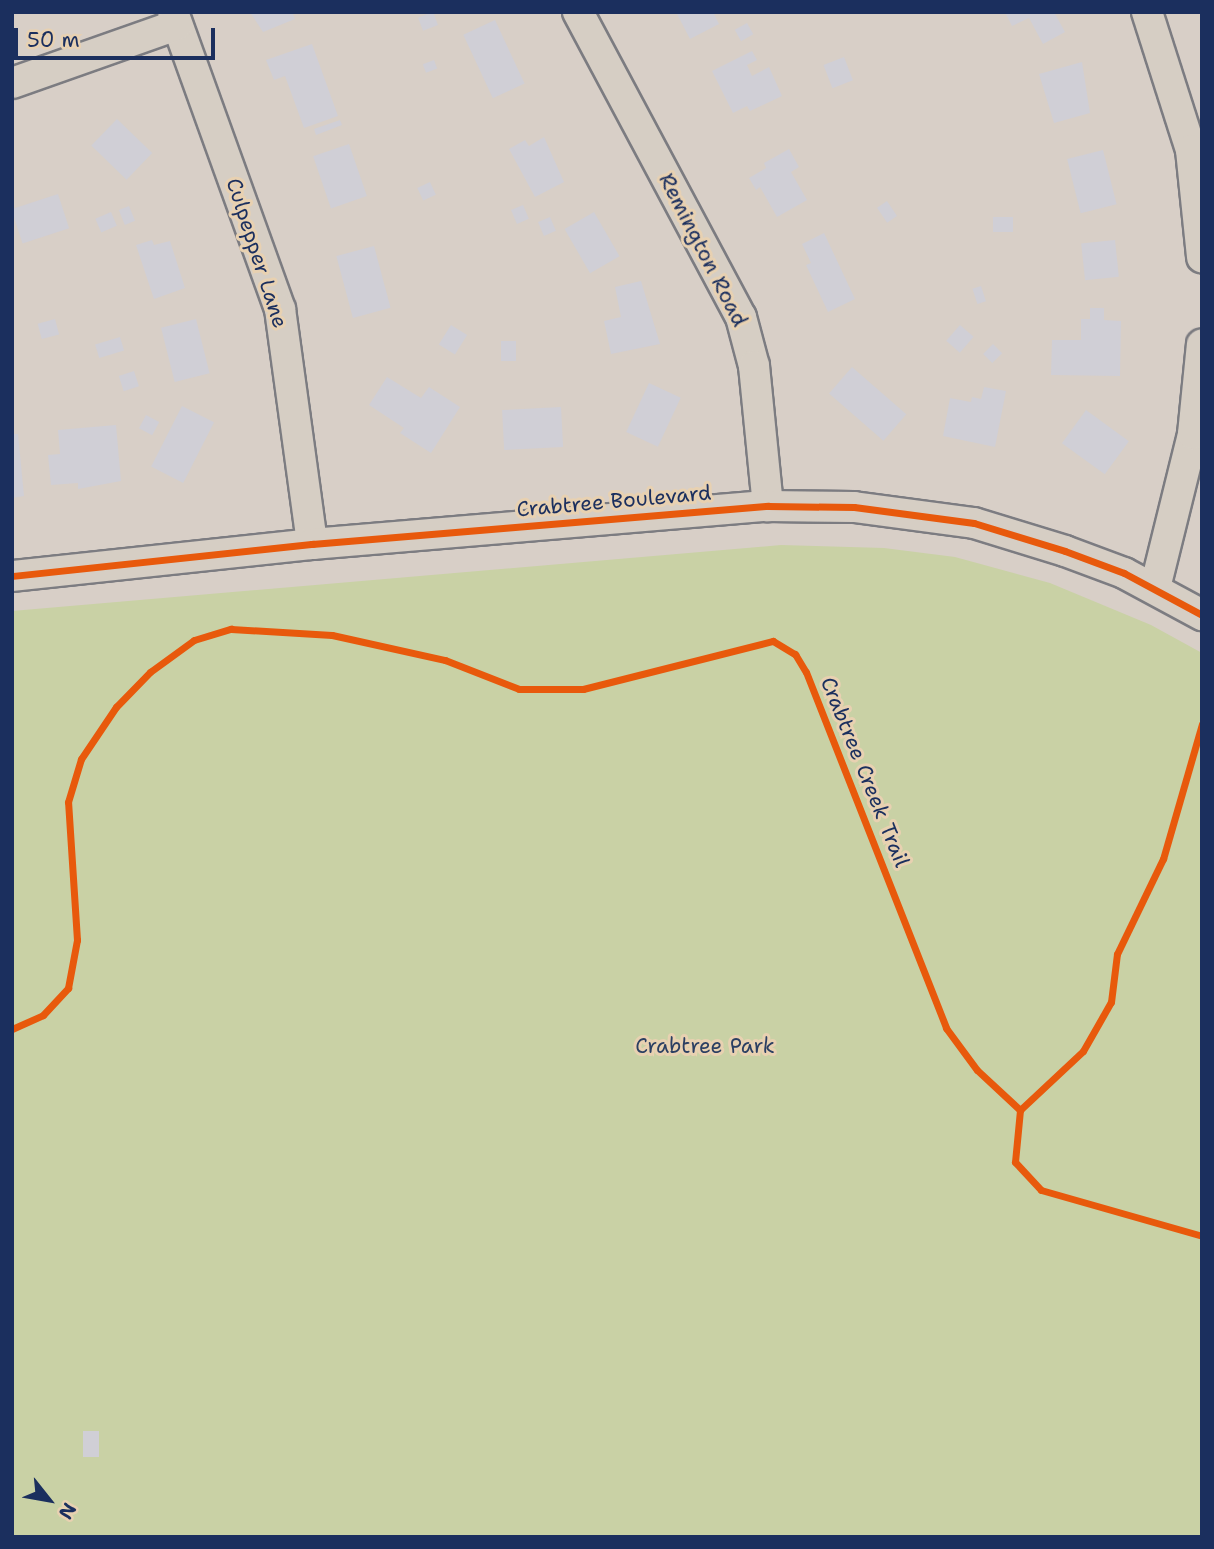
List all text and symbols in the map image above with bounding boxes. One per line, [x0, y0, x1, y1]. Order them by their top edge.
scale bar [18, 14, 219, 58]
text: 50 m [27, 26, 80, 54]
street label: Remington Road [654, 169, 752, 331]
street label: Culpepper Lane [221, 175, 293, 331]
street label: Crabtree Boulevard [516, 480, 712, 522]
street label: Crabtree Creek Trail [815, 673, 915, 871]
park label: Crabtree Park [635, 1033, 775, 1059]
north arrow [14, 1465, 84, 1535]
text: N [53, 1498, 82, 1524]

